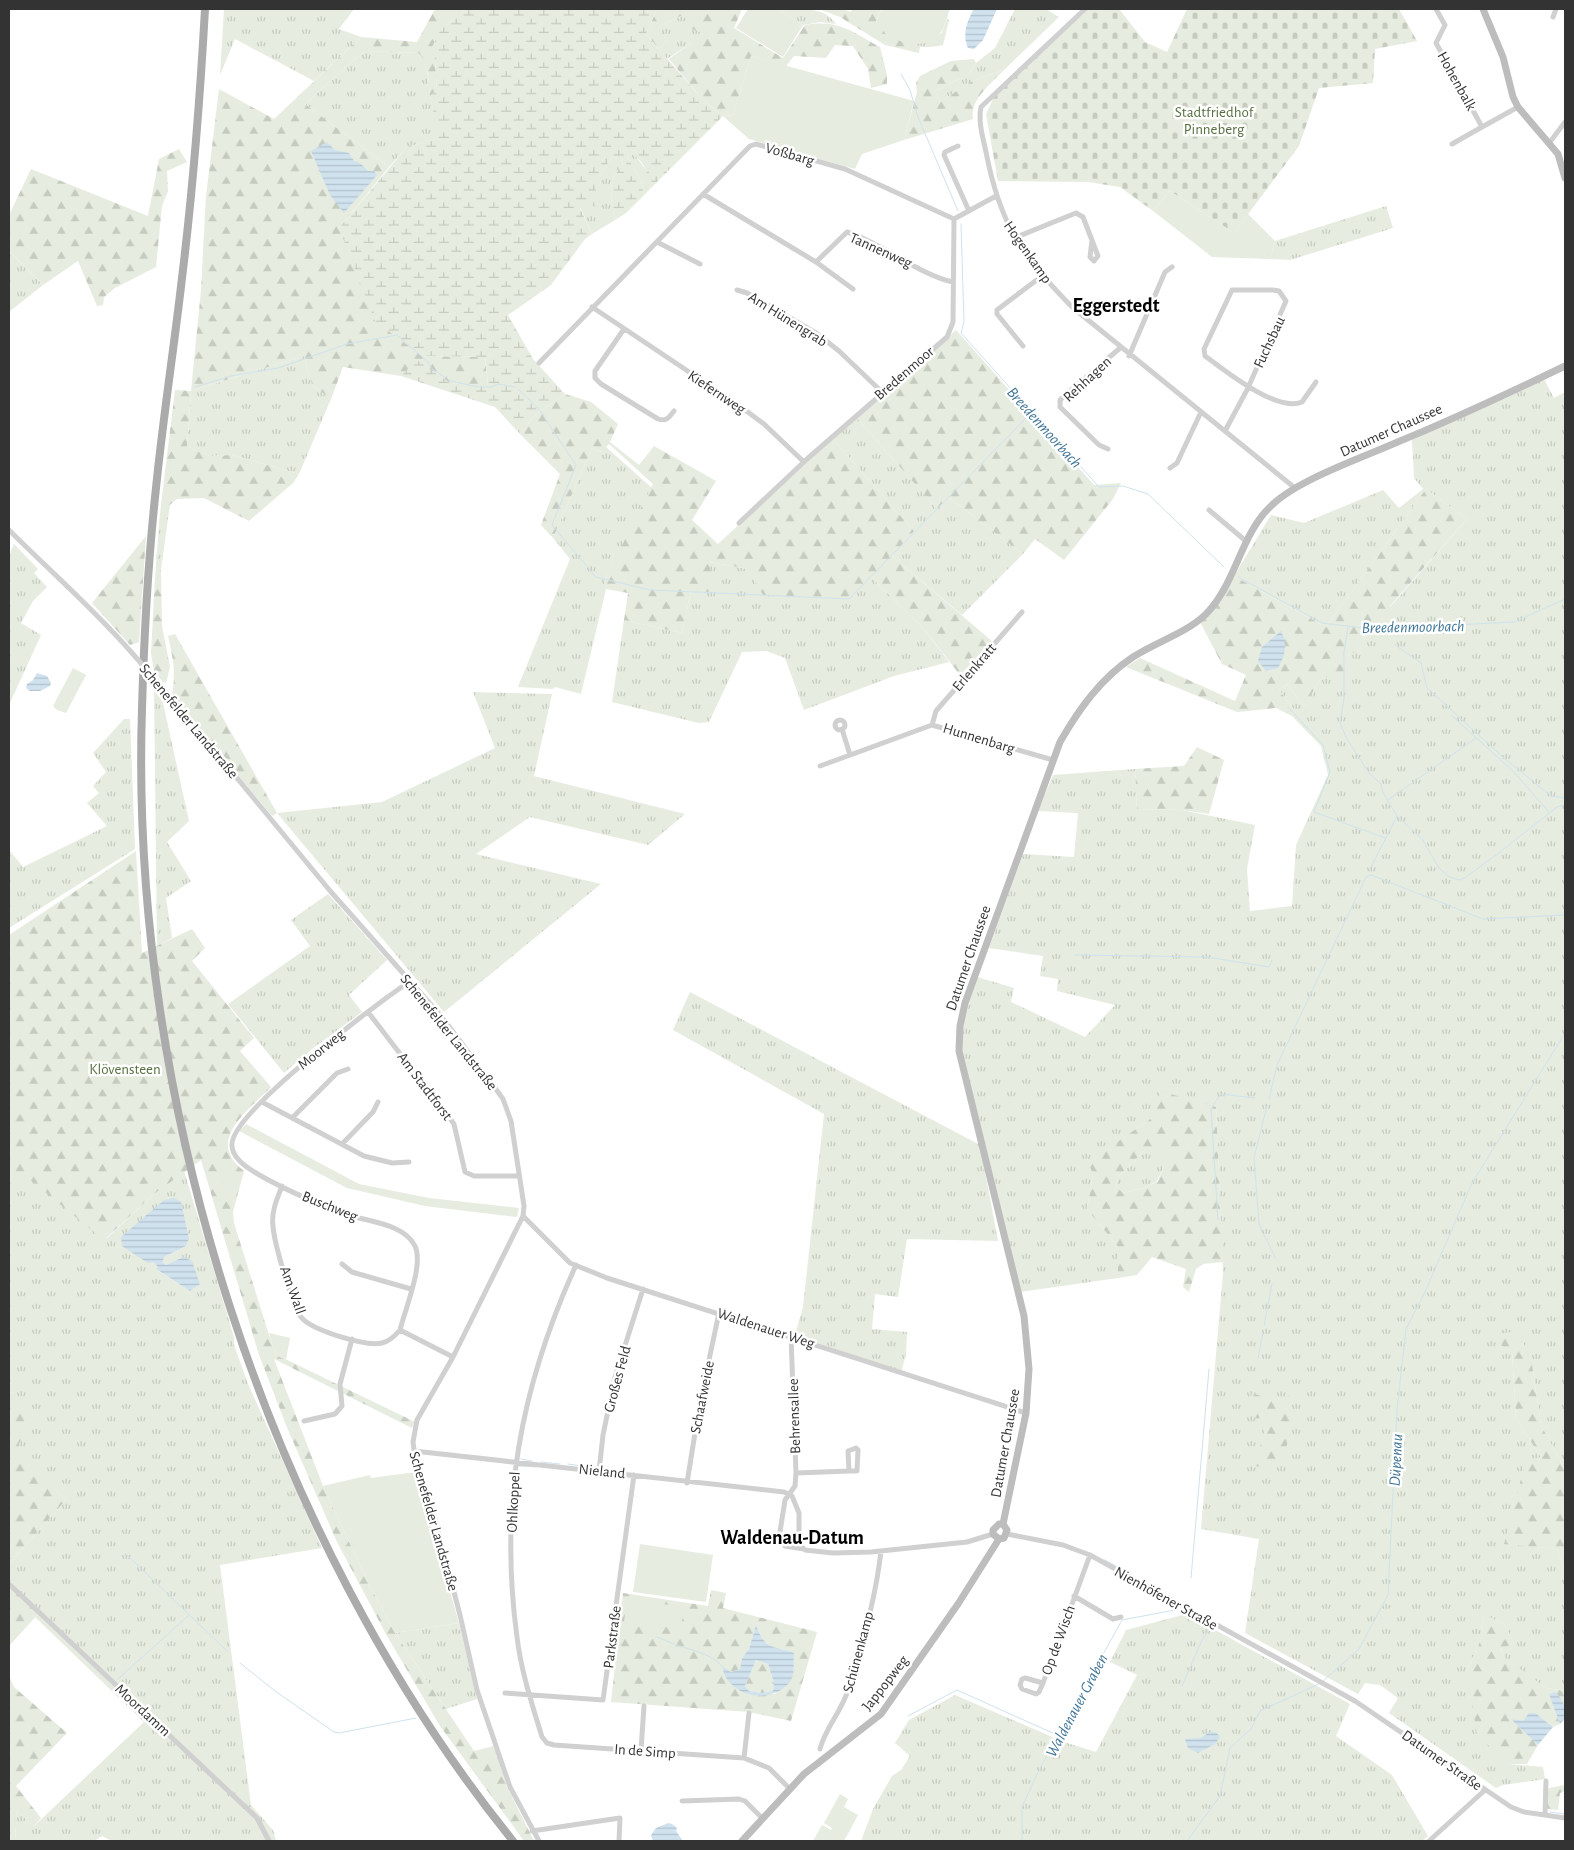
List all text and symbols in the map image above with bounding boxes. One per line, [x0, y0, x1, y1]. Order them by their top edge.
street label: Hohenbalk [1434, 49, 1479, 113]
park label: Stadtfriedhof Pinneberg [1175, 105, 1255, 137]
street label: Voßbarg [764, 140, 817, 169]
street label: Hogenkamp [1001, 218, 1054, 286]
street label: Tannenweg [847, 230, 915, 271]
street label: Am Hünengrab [746, 289, 830, 350]
district label: Eggerstedt [1073, 296, 1160, 316]
street label: Fuchsbau [1251, 314, 1288, 370]
street label: Bredenmoor [872, 344, 937, 403]
street label: Rehhagen [1061, 354, 1114, 405]
street label: Kiefernweg [685, 368, 749, 418]
water label: Breedenmoorbach [1004, 384, 1085, 471]
street label: Datumer Chaussee [1338, 401, 1445, 460]
water label: Breedenmoorbach [1362, 618, 1465, 636]
street label: Erlenkratt [950, 640, 999, 694]
street label: Schenefelder Landstraße [136, 661, 241, 782]
street label: Hunnenbarg [941, 720, 1017, 757]
street label: Datumer Chaussee [943, 904, 994, 1013]
street label: Schenefelder Landstraße [397, 971, 500, 1093]
street label: Moorweg [295, 1026, 348, 1073]
street label: Am Stadtforst [394, 1049, 455, 1123]
park label: Klövensteen [89, 1062, 161, 1077]
street label: Buschweg [300, 1189, 360, 1225]
street label: Am Wall [277, 1264, 308, 1316]
street label: Waldenauer Weg [715, 1306, 817, 1351]
street label: Großes Feld [601, 1344, 634, 1414]
street label: Schaafweide [688, 1359, 717, 1435]
street label: Behrensallee [786, 1378, 803, 1454]
street label: Datumer Chaussee [989, 1387, 1022, 1499]
water label: Düpenau [1387, 1433, 1406, 1487]
street label: Schenefelder Landstraße [406, 1450, 461, 1593]
street label: Nieland [578, 1462, 626, 1481]
street label: Ohlkoppel [504, 1471, 523, 1533]
district label: Waldenau-Datum [720, 1528, 864, 1548]
street label: Nienhöfener Straße [1112, 1564, 1220, 1633]
street label: Op de Wisch [1039, 1603, 1078, 1677]
street label: Parkstraße [601, 1605, 624, 1669]
street label: Schünenkamp [840, 1610, 876, 1694]
water label: Waldenauer Graben [1043, 1651, 1111, 1760]
street label: Jappopweg [859, 1652, 912, 1714]
street label: Moordamm [112, 1681, 173, 1740]
street label: Datumer Straße [1399, 1727, 1485, 1794]
street label: In de Simp [614, 1742, 676, 1761]

